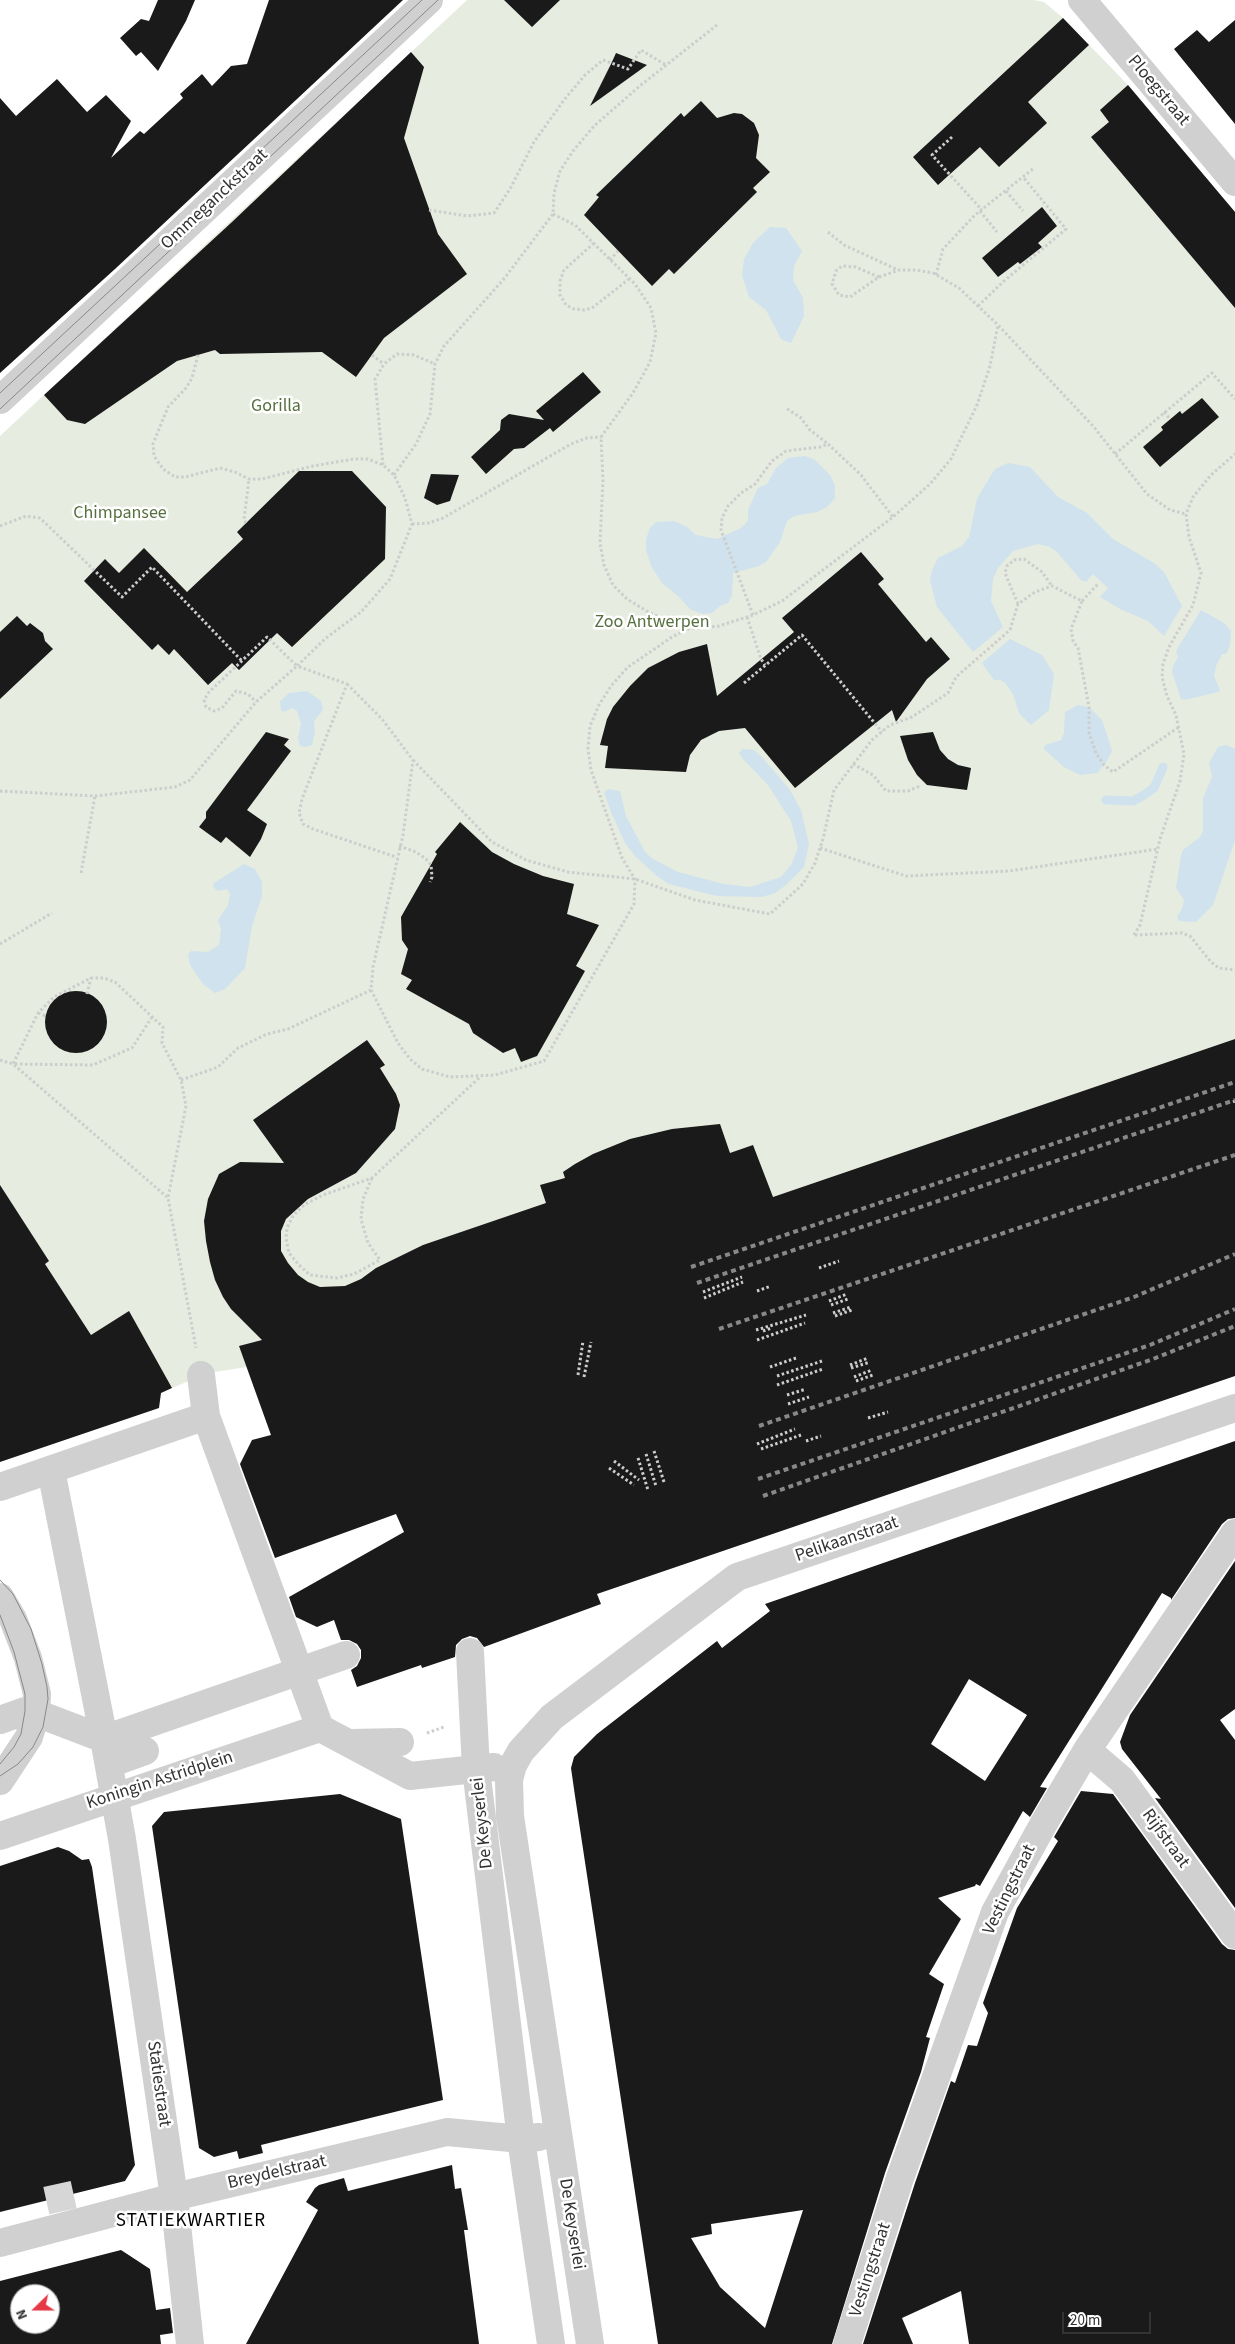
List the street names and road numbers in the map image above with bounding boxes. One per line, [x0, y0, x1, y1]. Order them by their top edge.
street label: Ploegstraat [1122, 51, 1194, 131]
street label: Ommeganckstraat [157, 145, 273, 255]
street label: Pelikaanstraat [793, 1512, 901, 1568]
street label: Koningin Astridplein [84, 1747, 236, 1815]
street label: De Keyserlei [467, 1776, 499, 1870]
street label: Rijfstraat [1136, 1805, 1194, 1873]
street label: Vestingstraat [979, 1841, 1041, 1939]
street label: Statiestraat [141, 2040, 175, 2128]
street label: Breydelstraat [226, 2151, 328, 2195]
street label: De Keyserlei [553, 2177, 589, 2271]
street label: Vestingstraat [846, 2220, 896, 2320]

